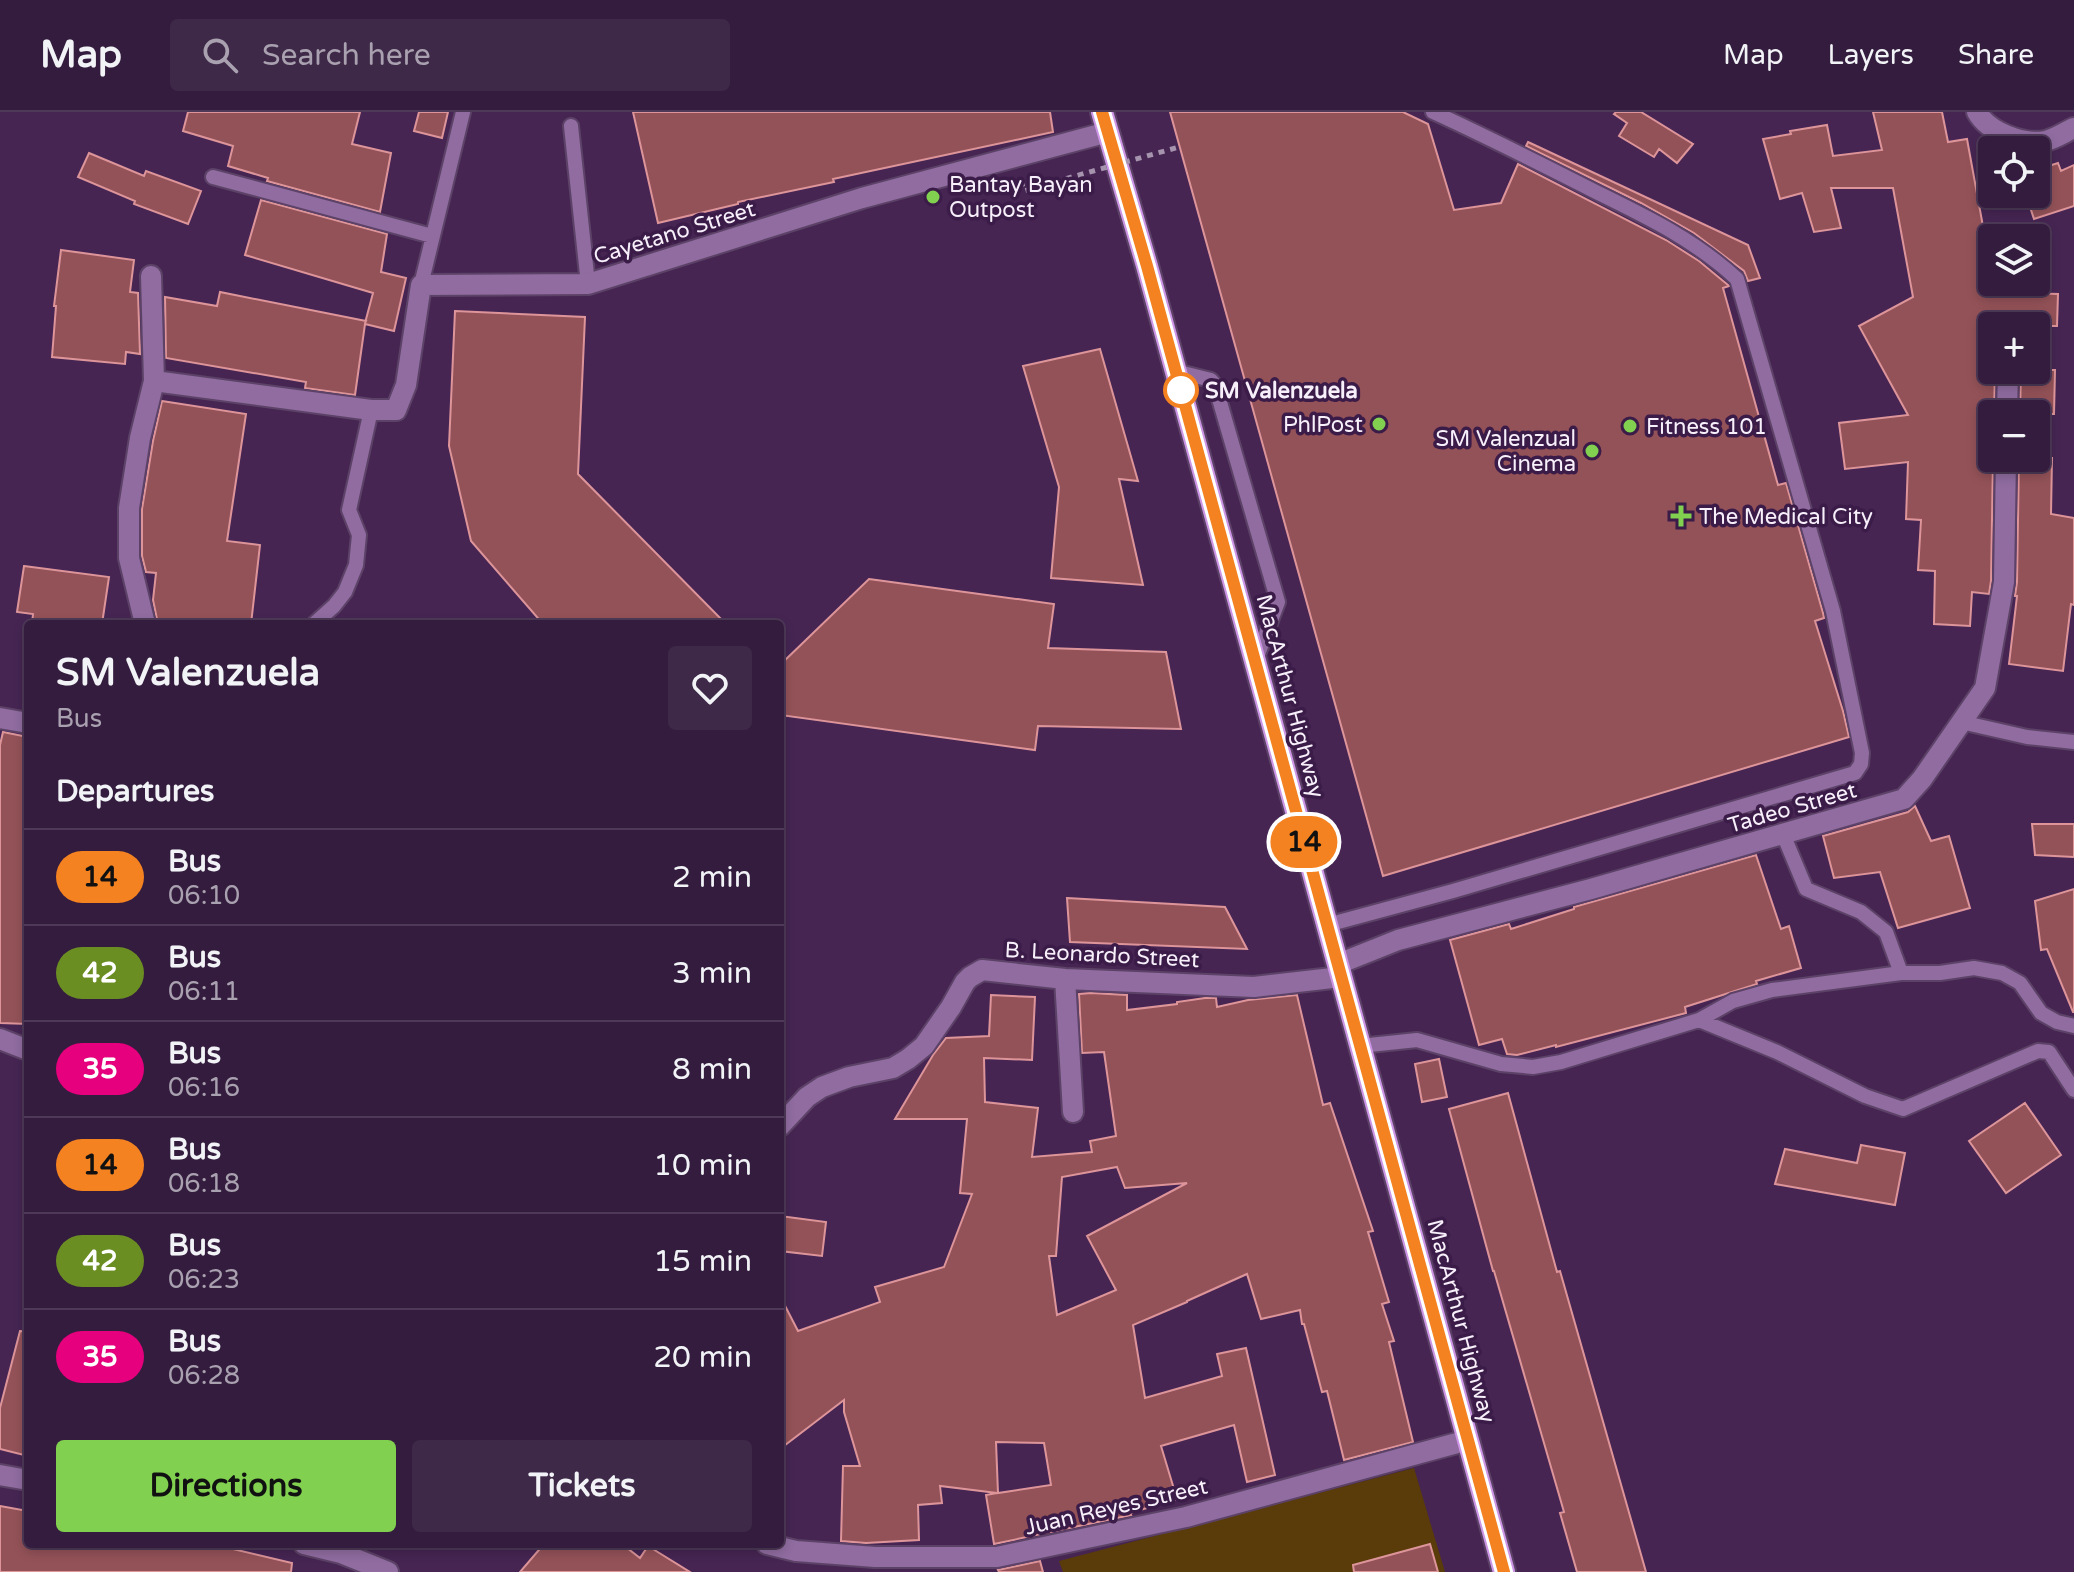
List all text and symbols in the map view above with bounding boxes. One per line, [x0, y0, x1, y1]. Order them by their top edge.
search box [170, 19, 730, 91]
text: Map [40, 32, 122, 78]
icon: search [198, 33, 242, 77]
text: Search here [262, 37, 431, 74]
text: Map [1723, 38, 1784, 72]
text: Layers [1828, 38, 1914, 72]
text: Share [1958, 38, 2034, 72]
map controls [1978, 136, 2050, 472]
button: locate [1978, 136, 2050, 208]
place label: Bantay Bayan Outpost [949, 172, 1093, 223]
marker: Bantay Bayan Outpost [924, 188, 942, 206]
street label: Cayetano Street [590, 196, 758, 270]
button: layers [1978, 224, 2050, 296]
button: + [1978, 312, 2050, 384]
marker: SM Valenzuela [1164, 373, 1198, 407]
place label: SM Valenzuela [1205, 378, 1358, 404]
button: − [1978, 400, 2050, 472]
place label: PhlPost [1283, 412, 1363, 438]
place label: Fitness 101 [1646, 414, 1767, 440]
marker: PhlPost [1370, 415, 1388, 433]
marker: Fitness 101 [1621, 417, 1639, 435]
place label: SM Valenzual Cinema [1436, 426, 1576, 477]
marker: SM Valenzual Cinema [1583, 442, 1601, 460]
place label: The Medical City [1699, 504, 1873, 530]
marker: The Medical City [1670, 505, 1692, 527]
street label: MacArthur Highway [1250, 592, 1330, 801]
button: heart [668, 646, 752, 730]
text: SM Valenzuela [56, 650, 320, 696]
text: Bus [56, 703, 102, 734]
text: Departures [56, 773, 214, 810]
street label: Tadeo Street [1725, 777, 1859, 839]
line badge: 14 [1268, 816, 1340, 868]
text: 14 [1286, 825, 1322, 859]
text: Bus [168, 843, 221, 880]
text: 2 min [672, 859, 752, 896]
text: 14 [82, 860, 118, 894]
text: 06:10 [168, 880, 240, 911]
street label: B. Leonardo Street [1004, 937, 1200, 973]
text: Bus [168, 939, 221, 976]
text: 3 min [672, 955, 752, 992]
text: 42 [82, 956, 118, 990]
text: 06:11 [168, 976, 240, 1007]
text: Bus [168, 1035, 221, 1072]
text: 8 min [672, 1051, 752, 1088]
text: 35 [82, 1052, 118, 1086]
text: 06:16 [168, 1072, 240, 1103]
text: Bus [168, 1131, 221, 1168]
text: 10 min [653, 1147, 752, 1184]
text: 14 [82, 1148, 118, 1182]
text: 06:18 [168, 1168, 240, 1199]
street label: MacArthur Highway [1421, 1217, 1501, 1426]
text: Bus [168, 1227, 221, 1264]
text: 15 min [653, 1243, 752, 1280]
text: 42 [82, 1244, 118, 1278]
text: 06:23 [168, 1264, 240, 1295]
text: Bus [168, 1323, 221, 1360]
text: 20 min [653, 1339, 752, 1376]
text: 35 [82, 1340, 118, 1374]
text: 06:28 [168, 1360, 240, 1391]
button: Directions [56, 1440, 396, 1532]
button: Tickets [412, 1440, 752, 1532]
street label: Juan Reyes Street [1022, 1473, 1210, 1541]

